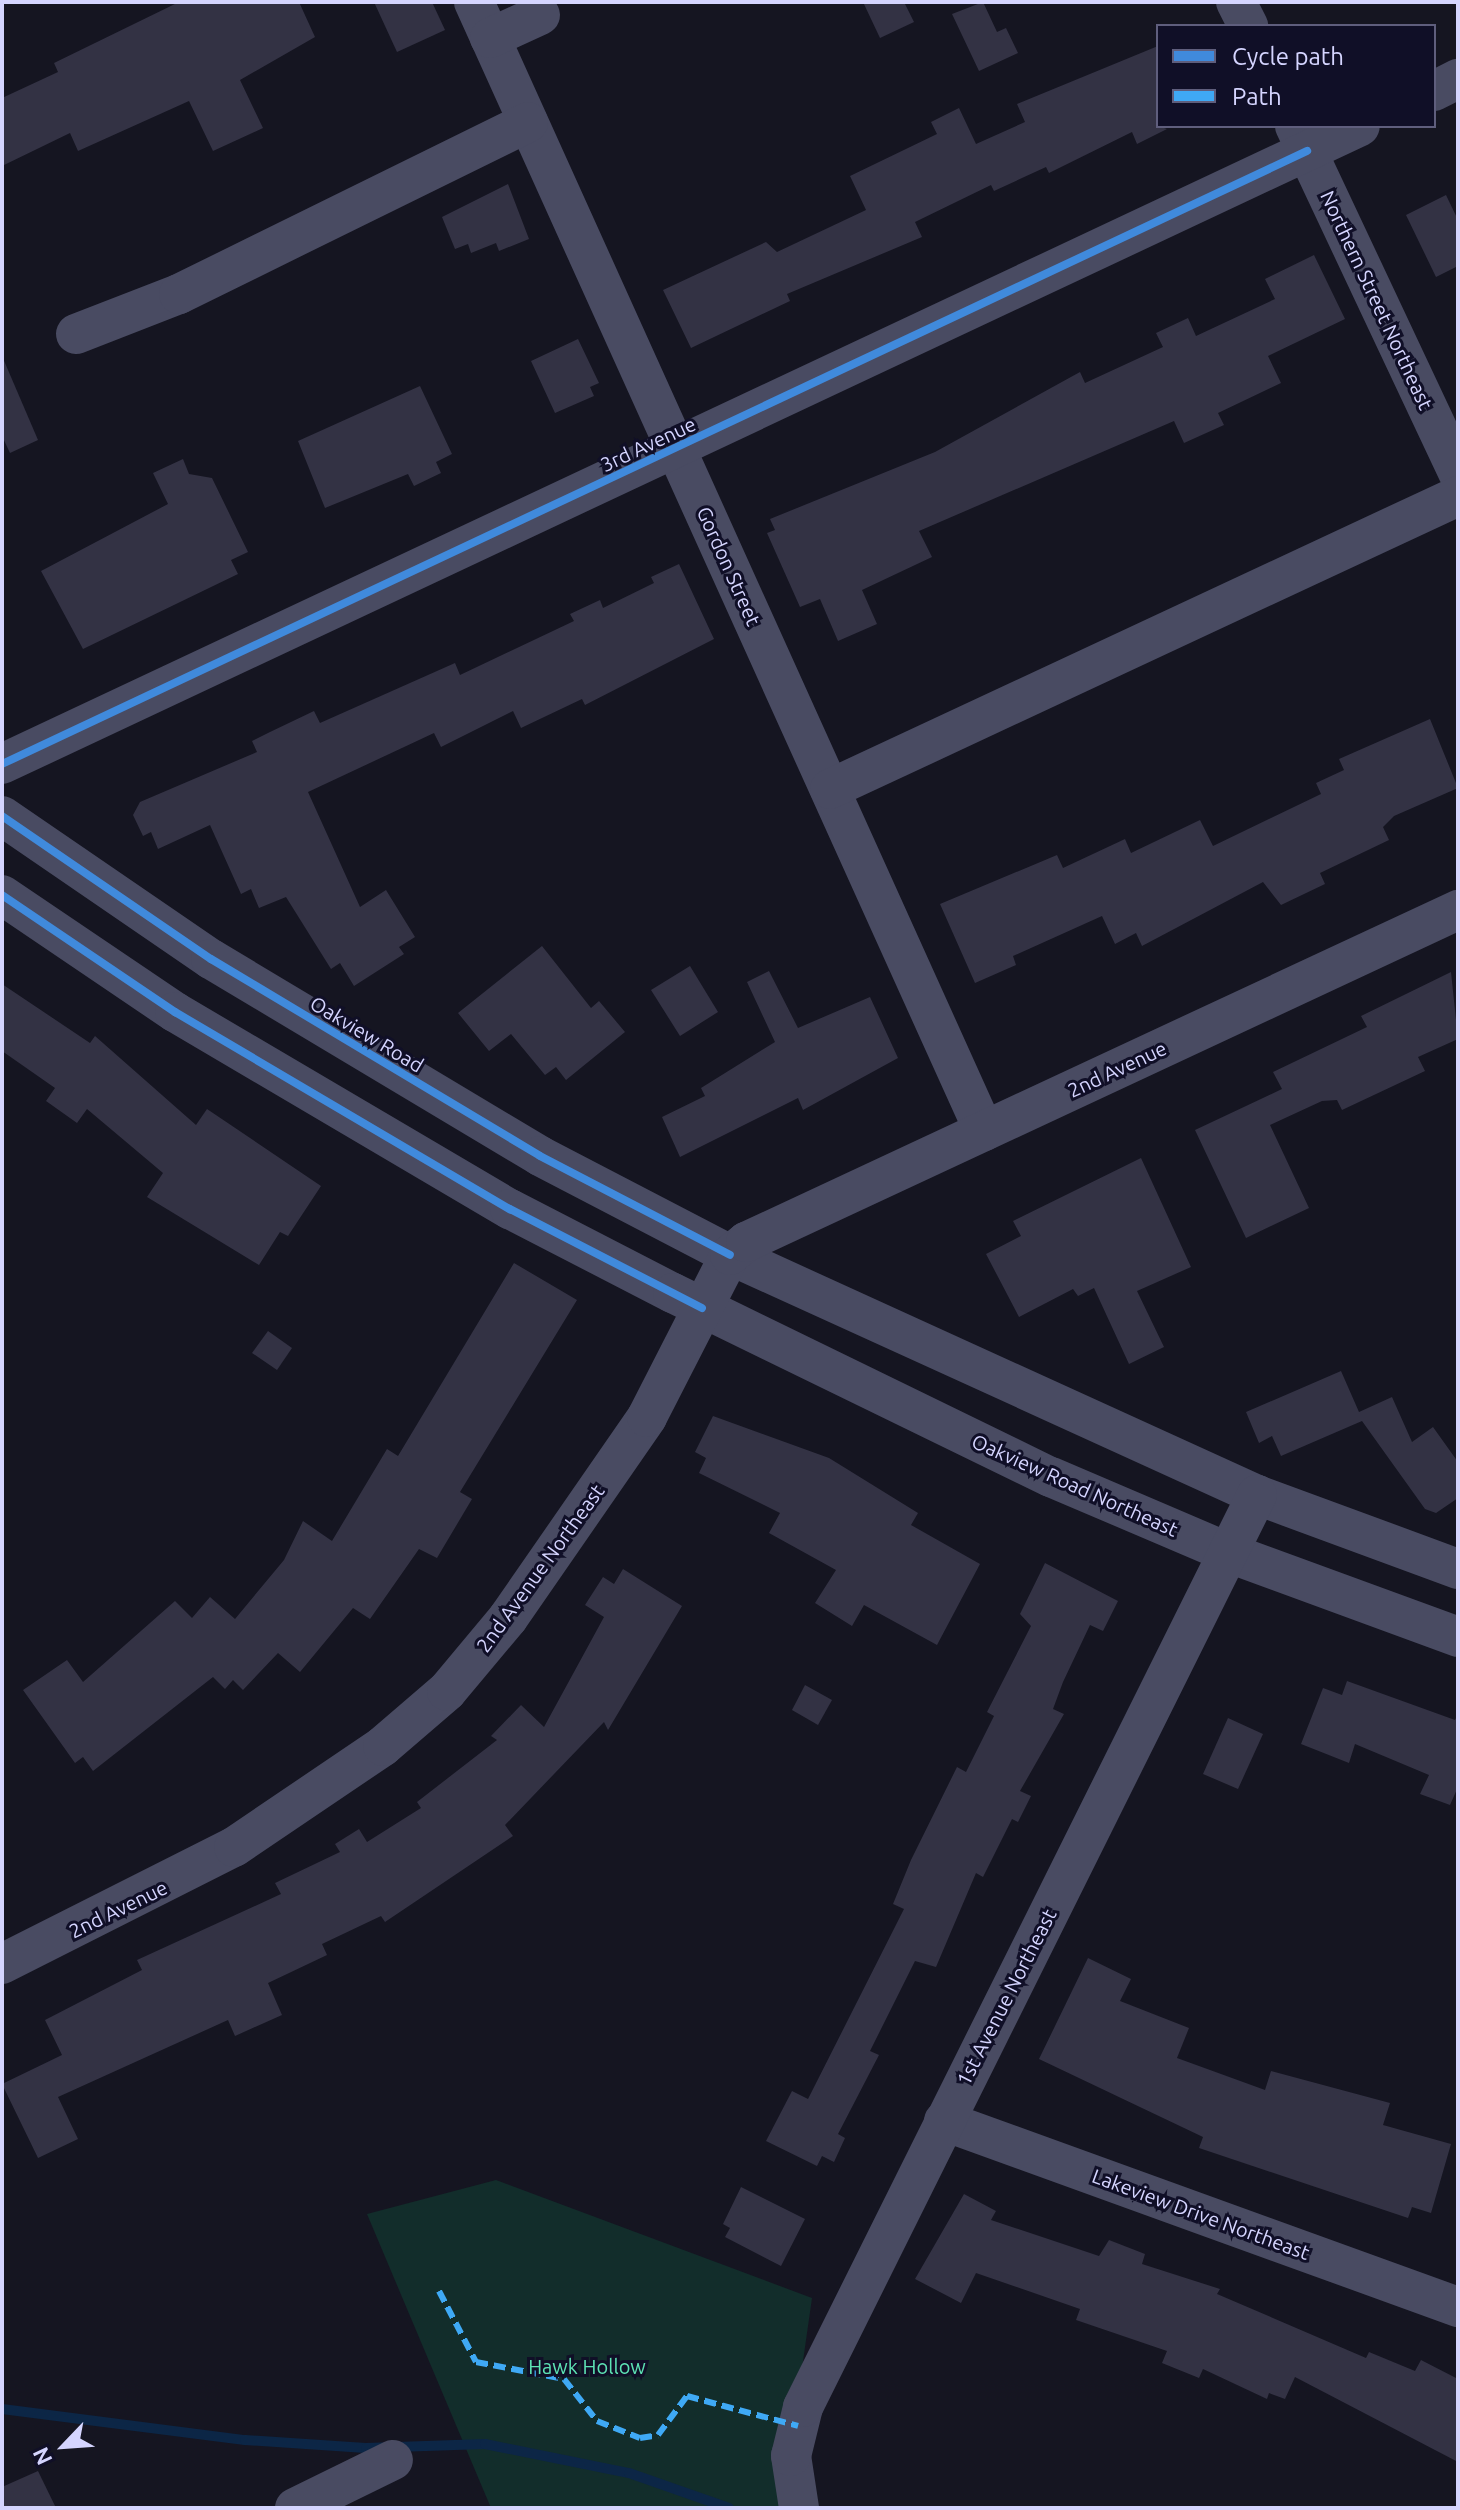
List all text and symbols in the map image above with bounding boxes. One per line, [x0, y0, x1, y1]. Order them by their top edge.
legend [1156, 24, 1436, 128]
text: Cycle path [1232, 43, 1344, 70]
text: Path [1232, 83, 1282, 110]
street label: Northern Street Northeast [1316, 187, 1438, 413]
street label: 3rd Avenue [596, 411, 700, 477]
street label: Gordon Street [692, 503, 766, 629]
street label: Oakview Road [306, 991, 428, 1077]
street label: 2nd Avenue [1064, 1036, 1170, 1102]
street label: Oakview Road Northeast [968, 1429, 1182, 1541]
street label: 2nd Avenue Northeast [471, 1479, 609, 1657]
street label: 2nd Avenue [65, 1875, 171, 1943]
street label: 1st Avenue Northeast [951, 1905, 1061, 2089]
street label: Lakeview Drive Northeast [1089, 2163, 1313, 2265]
park label: Hawk Hollow [528, 2354, 646, 2378]
north arrow [24, 2406, 104, 2486]
text: N [27, 2444, 57, 2469]

